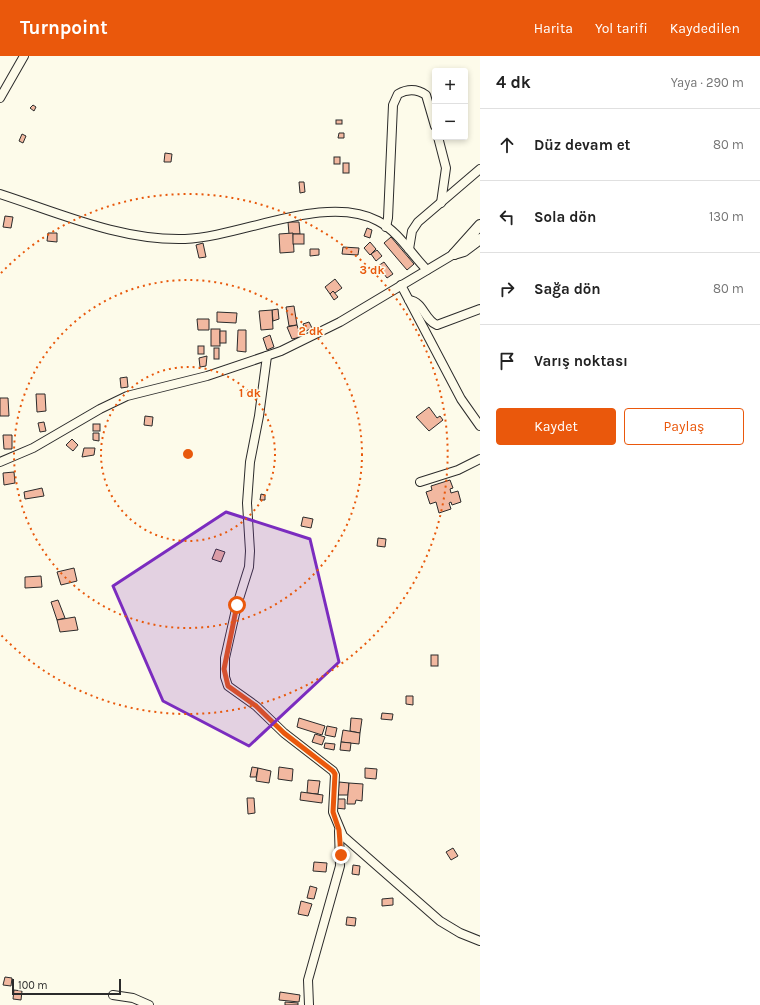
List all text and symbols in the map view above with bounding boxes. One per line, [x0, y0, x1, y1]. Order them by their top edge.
text: Turnpoint [20, 17, 108, 39]
text: Harita [534, 20, 573, 37]
text: Yol tarifi [595, 20, 648, 37]
text: Kaydedilen [670, 20, 740, 37]
map controls [432, 68, 468, 140]
button: + [432, 68, 468, 104]
text: 4 dk [496, 72, 531, 92]
text: Yaya · 290 m [671, 75, 744, 90]
button: − [432, 104, 468, 140]
icon: ahead [496, 134, 518, 156]
text: Düz devam et [534, 136, 631, 154]
text: 80 m [713, 137, 744, 152]
icon: left [496, 206, 518, 228]
text: Sola dön [534, 208, 596, 226]
text: 130 m [709, 209, 744, 224]
text: 3 dk [360, 263, 384, 277]
icon: right [496, 278, 518, 300]
text: Sağa dön [534, 280, 601, 298]
text: 80 m [713, 281, 744, 296]
text: 2 dk [299, 324, 323, 338]
icon: arrive [496, 350, 518, 372]
text: Varış noktası [534, 352, 628, 370]
text: 1 dk [239, 386, 261, 400]
button: Kaydet [496, 408, 616, 445]
button: Paylaş [624, 408, 744, 445]
centre of rings [181, 447, 195, 461]
route start [228, 596, 246, 614]
route end [332, 846, 350, 864]
scale bar [12, 977, 121, 996]
text: 100 m [18, 979, 48, 992]

